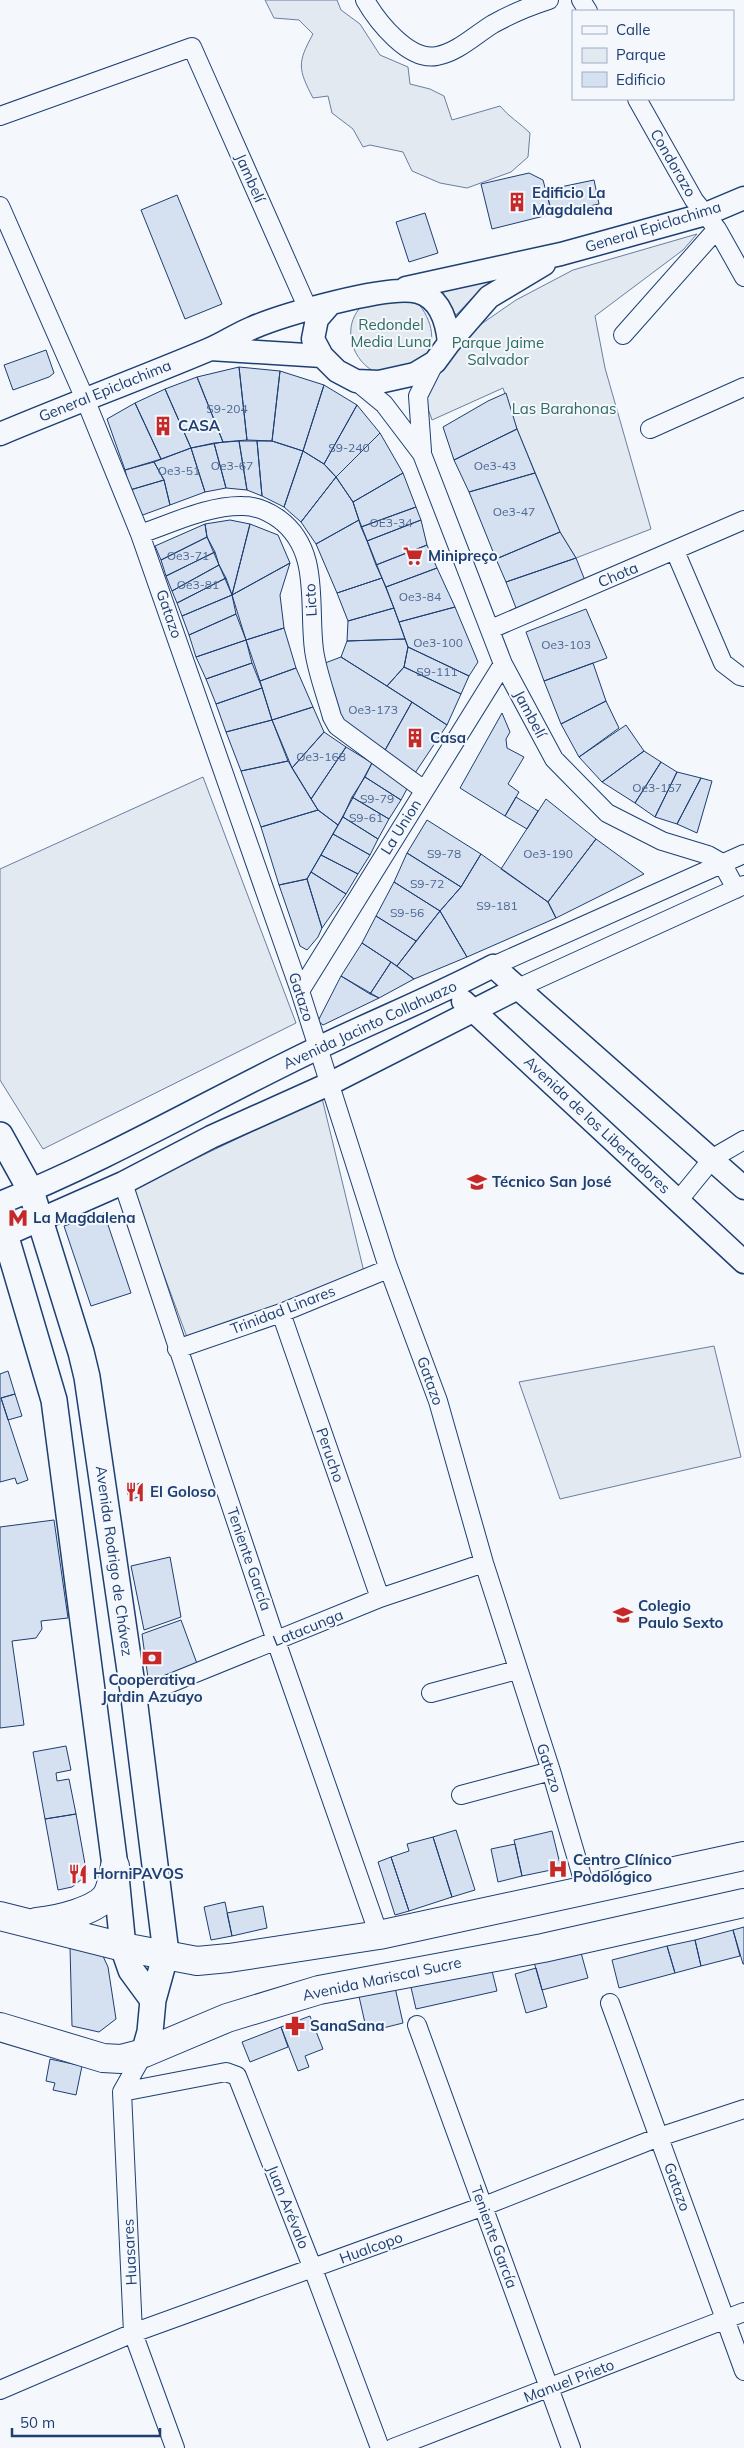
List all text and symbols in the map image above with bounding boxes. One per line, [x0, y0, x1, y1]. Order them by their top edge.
legend [572, 10, 734, 100]
text: Calle [616, 20, 650, 39]
text: Parque [616, 45, 666, 64]
text: Edificio [616, 70, 666, 89]
street label: Condorazo [646, 125, 700, 200]
street label: Jambelí [231, 150, 270, 206]
place label: Edificio La Magdalena [532, 183, 613, 219]
building icon: Edificio La Magdalena [506, 191, 528, 213]
street label: General Epiclachima [583, 197, 723, 256]
park label: Redondel Media Luna [351, 315, 432, 351]
park label: Parque Jaime Salvador [452, 333, 544, 369]
street label: General Epiclachima [36, 355, 174, 426]
park label: Las Barahonas [512, 399, 616, 418]
house number: S9-204 [206, 401, 248, 416]
building icon: CASA [152, 415, 174, 437]
place label: CASA [178, 416, 221, 435]
house number: S9-240 [328, 440, 370, 455]
house number: Oe3-67 [211, 458, 253, 473]
house number: Oe3-43 [474, 458, 516, 473]
house number: Oe3-51 [158, 463, 200, 478]
house number: Oe3-47 [493, 504, 535, 519]
house number: OE3-34 [369, 515, 413, 530]
supermarket icon: Minipreço [402, 545, 424, 567]
place label: Minipreço [428, 546, 498, 565]
house number: Oe3-71 [167, 548, 209, 563]
street label: Chota [595, 558, 641, 591]
house number: Oe3-81 [177, 577, 219, 592]
street label: Licto [300, 583, 321, 617]
street label: Gatazo [152, 587, 187, 641]
house number: Oe3-84 [399, 589, 441, 604]
house number: Oe3-100 [413, 635, 463, 650]
house number: Oe3-103 [541, 637, 591, 652]
house number: S9-111 [416, 664, 458, 679]
street label: Jambelí [510, 687, 552, 742]
house number: Oe3-173 [348, 702, 398, 717]
building icon: Casa [404, 727, 426, 749]
place label: Casa [430, 728, 466, 747]
house number: Oe3-168 [296, 749, 346, 764]
house number: Oe3-157 [632, 780, 682, 795]
house number: S9-79 [360, 791, 394, 806]
street label: La Union [376, 796, 425, 858]
house number: S9-61 [349, 810, 383, 825]
house number: S9-78 [427, 846, 461, 861]
house number: Oe3-190 [523, 846, 573, 861]
house number: S9-72 [410, 876, 444, 891]
house number: S9-181 [476, 898, 518, 913]
house number: S9-56 [390, 905, 424, 920]
street label: Gatazo [285, 970, 318, 1024]
street label: Avenida Jacinto Collahuazo [280, 976, 460, 1073]
street label: Avenida de los Libertadores [520, 1052, 674, 1197]
school or university icon: Técnico San José [466, 1171, 488, 1193]
place label: Técnico San José [492, 1172, 611, 1191]
metro station icon: La Magdalena [7, 1207, 29, 1229]
place label: La Magdalena [33, 1208, 136, 1227]
street label: Trinidad Linares [228, 1281, 338, 1338]
street label: Gatazo [413, 1354, 448, 1408]
street label: Perucho [312, 1425, 349, 1485]
street label: Avenida Rodrigo de Chávez [92, 1464, 137, 1658]
restaurant icon: El Goloso [124, 1481, 146, 1503]
place label: El Goloso [150, 1482, 216, 1501]
street label: Teniente García [223, 1505, 276, 1613]
place label: Colegio Paulo Sexto [638, 1596, 723, 1632]
school or university icon: Colegio Paulo Sexto [612, 1604, 634, 1626]
street label: Latacunga [270, 1605, 346, 1650]
bank icon: Cooperativa Jardin Azuayo [141, 1647, 163, 1669]
place label: Cooperativa Jardin Azuayo [101, 1670, 203, 1706]
street label: Gatazo [533, 1741, 566, 1795]
place label: Centro Clínico Podológico [573, 1850, 672, 1886]
hospital icon: Centro Clínico Podológico [547, 1858, 569, 1880]
restaurant icon: HorniPAVOS [67, 1863, 89, 1885]
place label: HorniPAVOS [93, 1864, 184, 1883]
street label: Avenida Mariscal Sucre [301, 1952, 463, 2005]
pharmacy icon: SanaSana [284, 2015, 306, 2037]
place label: SanaSana [310, 2016, 385, 2035]
street label: Gatazo [660, 2160, 695, 2214]
street label: Juan Arévalo [263, 2162, 314, 2251]
street label: Teniente García [467, 2183, 522, 2291]
street label: Huasares [118, 2218, 141, 2286]
street label: Hualcopo [337, 2227, 405, 2268]
street label: Manuel Prieto [521, 2355, 617, 2407]
scale bar [12, 2406, 160, 2438]
text: 50 m [20, 2413, 55, 2432]

